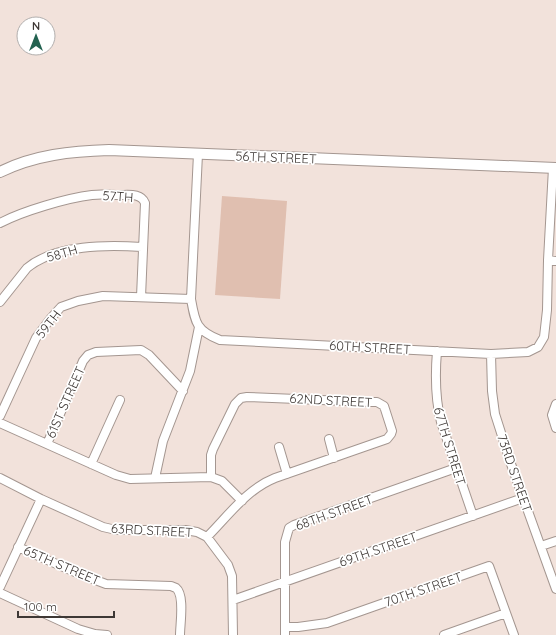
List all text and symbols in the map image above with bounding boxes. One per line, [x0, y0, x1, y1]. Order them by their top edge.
north arrow [16, 16, 56, 56]
text: N [32, 19, 40, 33]
street label: 56TH STREET [235, 148, 317, 166]
street label: 57TH [102, 187, 134, 205]
street label: 58TH [45, 241, 79, 265]
street label: 59TH [32, 307, 64, 341]
street label: 60TH STREET [329, 337, 411, 357]
street label: 61ST STREET [42, 363, 88, 440]
street label: 62ND STREET [289, 390, 373, 410]
street label: 67TH STREET [431, 405, 470, 487]
street label: 73RD STREET [494, 432, 536, 514]
street label: 68TH STREET [293, 491, 375, 533]
street label: 63RD STREET [111, 520, 193, 540]
street label: 69TH STREET [337, 528, 419, 570]
street label: 65TH STREET [21, 542, 103, 588]
street label: 70TH STREET [382, 568, 464, 610]
scale bar [18, 593, 114, 619]
text: 100 m [24, 599, 57, 614]

